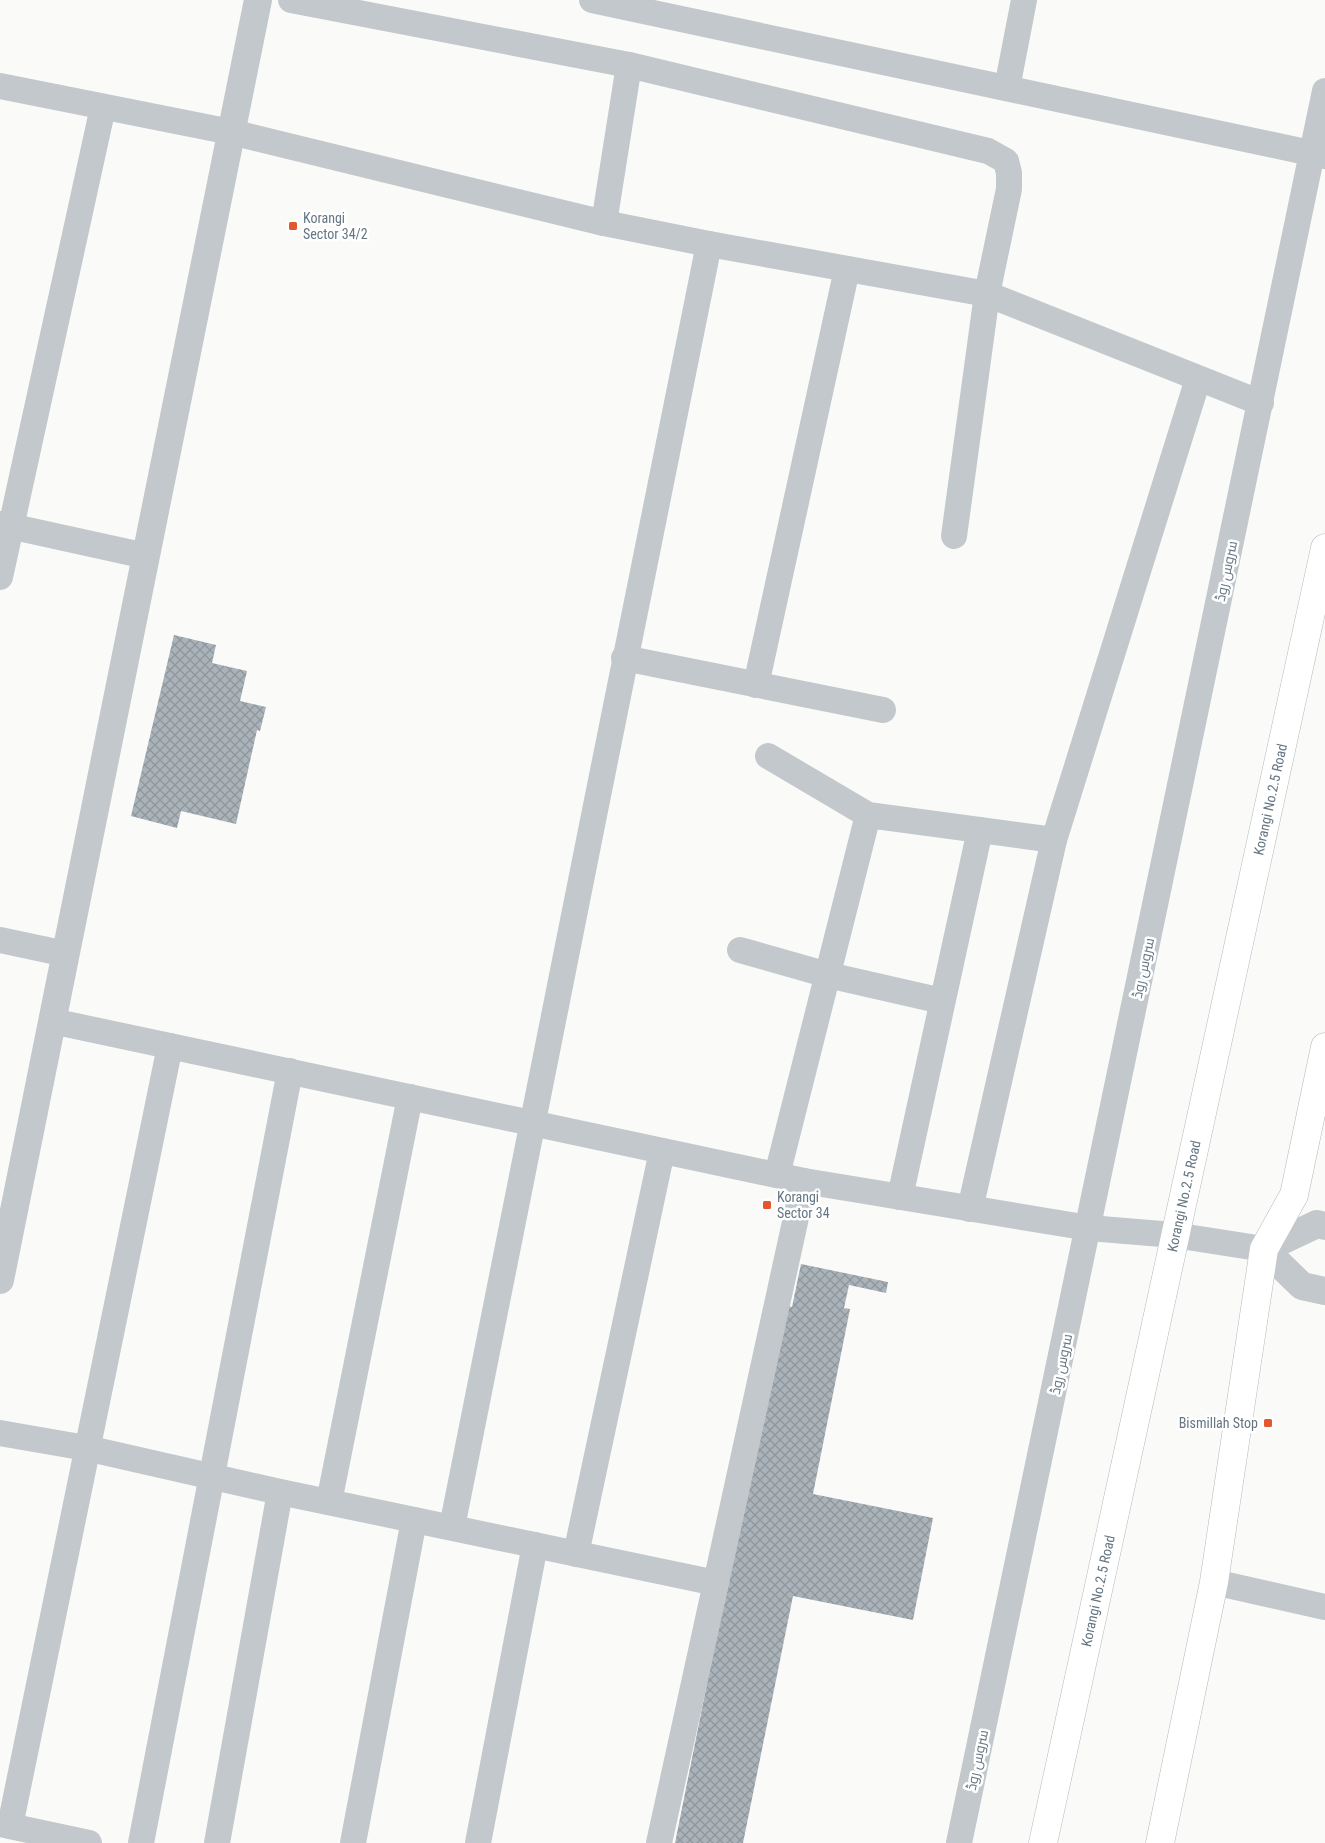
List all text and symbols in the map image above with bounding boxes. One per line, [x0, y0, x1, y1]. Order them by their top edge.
place label: Korangi Sector 34/2 [303, 210, 368, 242]
marker: Korangi Sector 34/2 [287, 220, 299, 232]
street label: سروس روڈ [1212, 539, 1240, 603]
street label: Korangi No.2.5 Road [1250, 742, 1290, 857]
street label: سروس روڈ [1129, 936, 1157, 1000]
street label: Korangi No.2.5 Road [1164, 1139, 1204, 1253]
place label: Korangi Sector 34 [777, 1189, 830, 1221]
marker: Korangi Sector 34 [761, 1199, 773, 1211]
street label: سروس روڈ [1047, 1332, 1075, 1396]
place label: Bismillah Stop [1179, 1415, 1258, 1431]
marker: Bismillah Stop [1262, 1417, 1274, 1429]
street label: Korangi No.2.5 Road [1078, 1534, 1118, 1648]
street label: سروس روڈ [963, 1728, 991, 1792]

